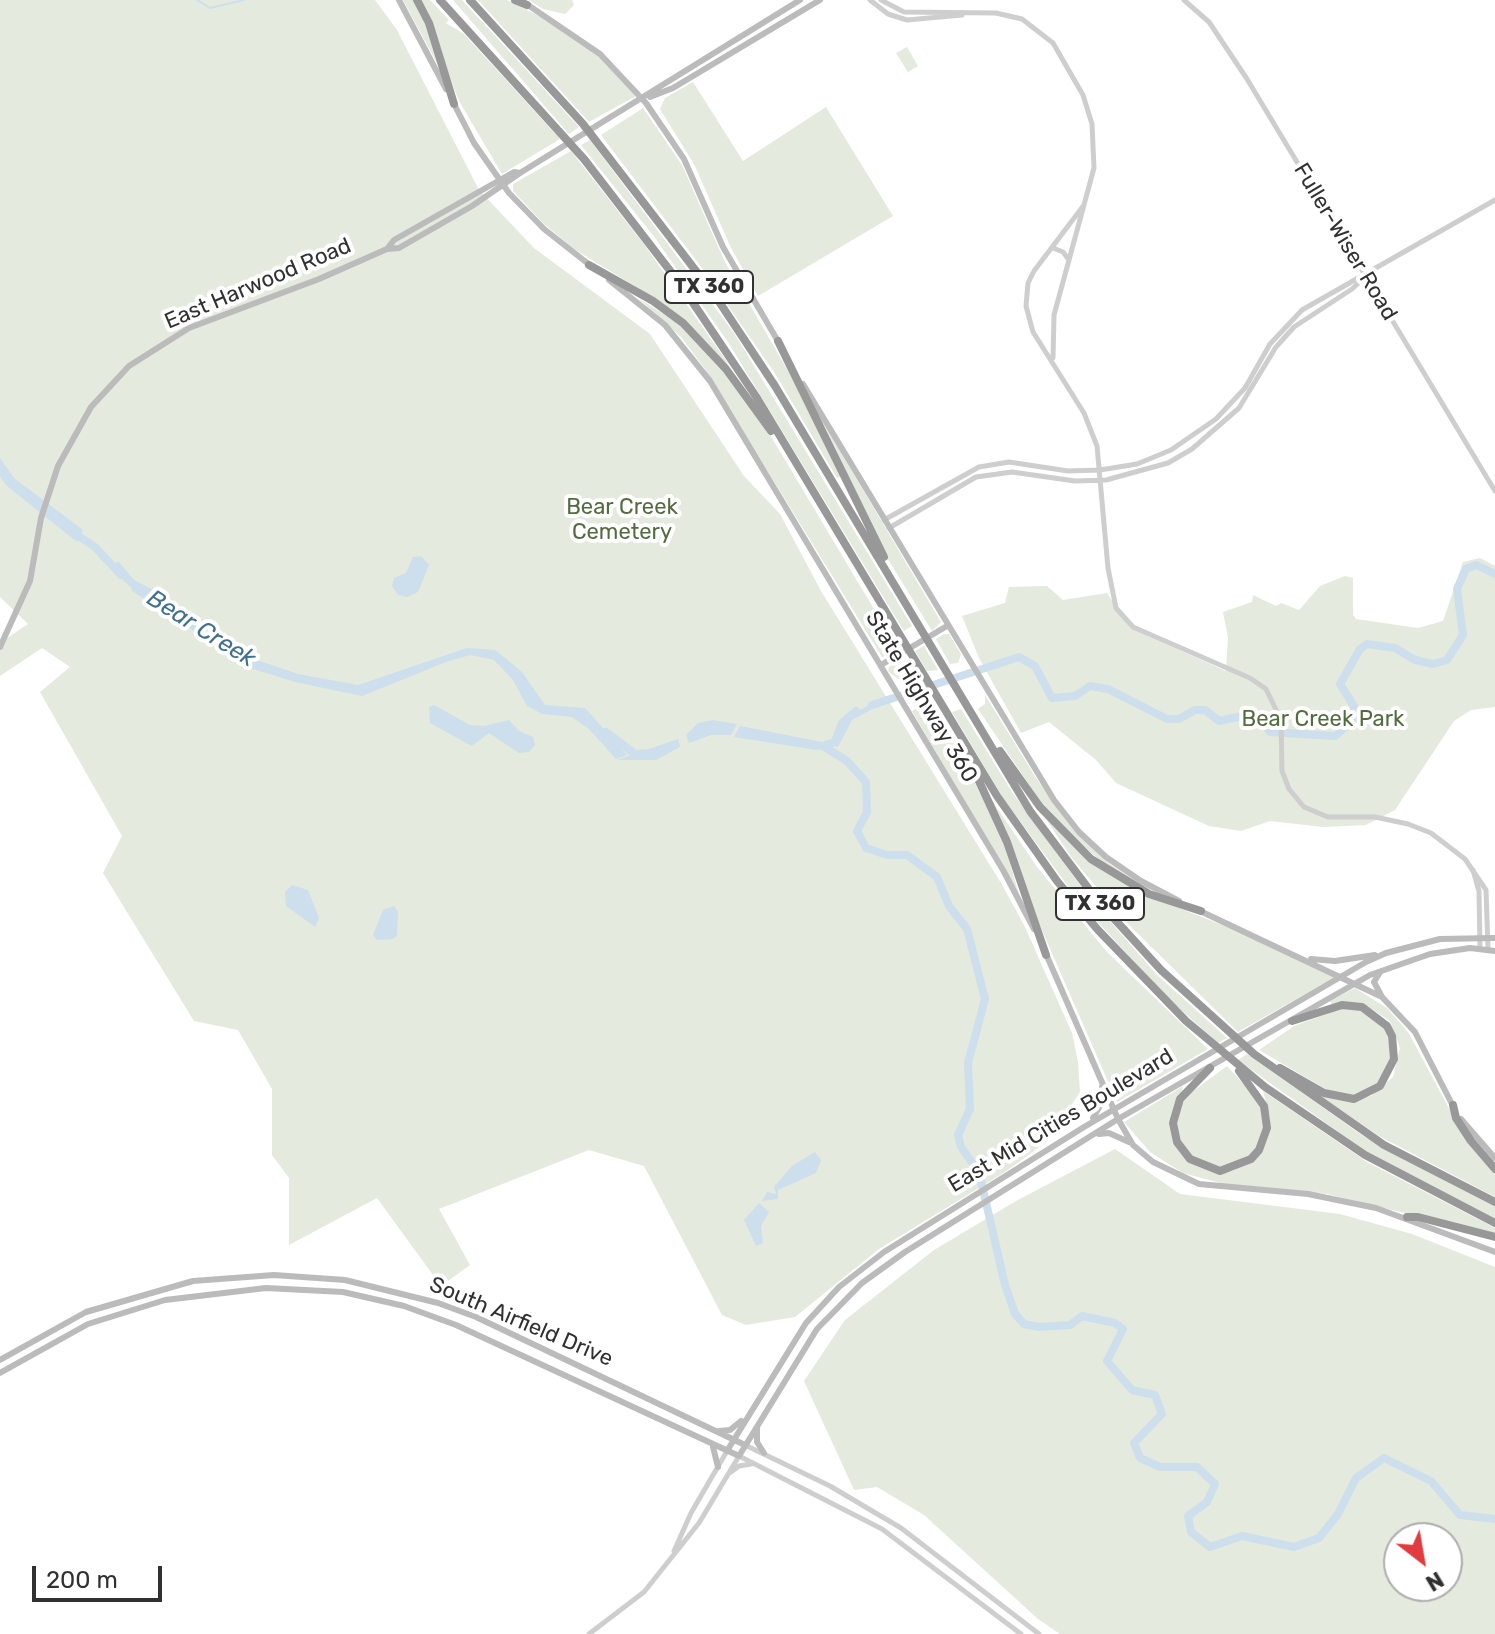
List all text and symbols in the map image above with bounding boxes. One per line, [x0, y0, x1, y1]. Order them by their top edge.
street label: Fuller-Wiser Road [1288, 159, 1402, 325]
street label: East Harwood Road [161, 233, 355, 335]
road number: TX 360 [665, 271, 753, 303]
park label: Bear Creek Cemetery [566, 495, 678, 546]
water label: Bear Creek [141, 584, 261, 674]
street label: State Highway 360 [859, 607, 983, 787]
park label: Bear Creek Park [1242, 707, 1404, 733]
road number: TX 360 [1056, 888, 1144, 920]
street label: East Mid Cities Boulevard [944, 1043, 1178, 1199]
street label: South Airfield Drive [425, 1271, 617, 1373]
north arrow [1383, 1522, 1463, 1602]
scale bar [36, 1550, 166, 1600]
text: 200 m [46, 1566, 118, 1594]
text: N [1421, 1566, 1448, 1597]

